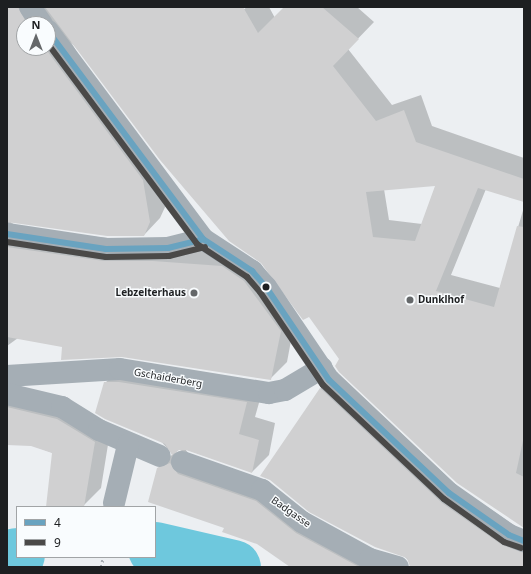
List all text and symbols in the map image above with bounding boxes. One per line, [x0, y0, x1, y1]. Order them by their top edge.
north arrow [16, 16, 56, 56]
text: N [32, 17, 40, 32]
unlabelled marker [261, 282, 271, 292]
place label: Lebzelterhaus [116, 287, 186, 299]
marker: Lebzelterhaus [189, 288, 199, 298]
place label: Dunklhof [418, 294, 464, 306]
marker: Dunklhof [405, 295, 415, 305]
street label: Gschaiderberg [133, 366, 203, 390]
street label: Badgasse [269, 494, 313, 530]
legend [16, 506, 156, 558]
text: 4 [54, 514, 61, 531]
text: 9 [54, 534, 61, 551]

